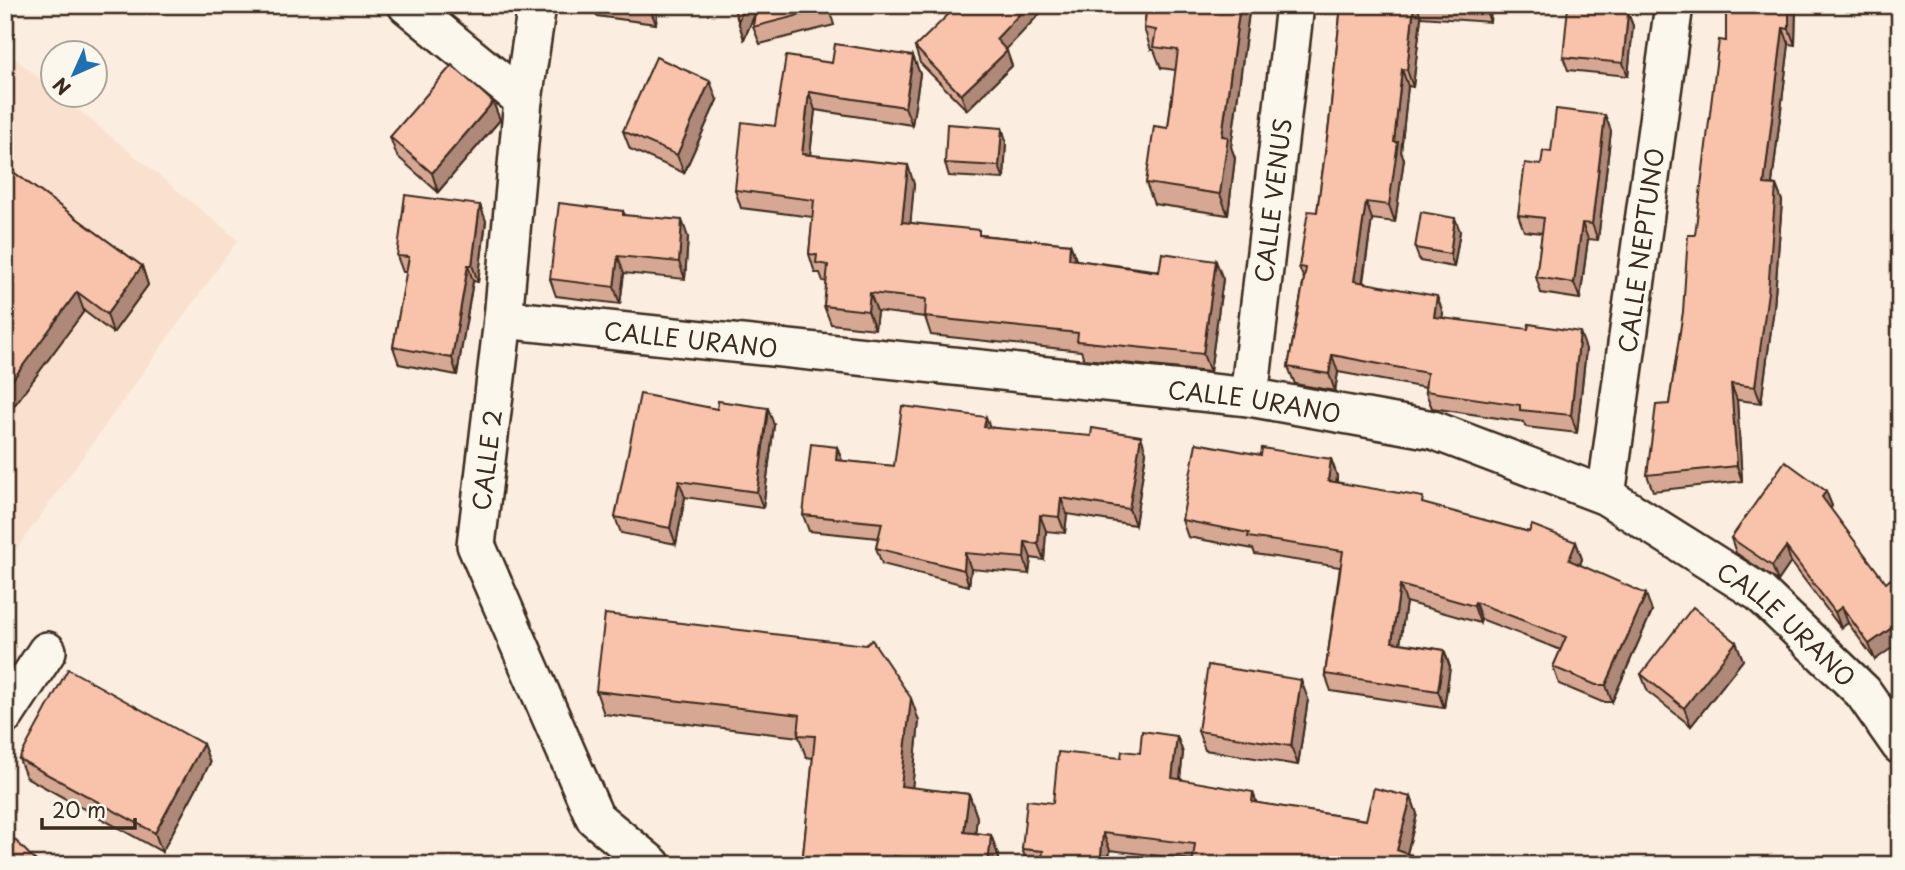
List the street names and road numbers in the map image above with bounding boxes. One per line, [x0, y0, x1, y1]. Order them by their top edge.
street label: CALLE VENUS [1245, 116, 1300, 285]
street label: CALLE NEPTUNO [1608, 146, 1672, 355]
street label: CALLE URANO [602, 312, 780, 366]
street label: CALLE URANO [1166, 371, 1344, 431]
street label: CALLE 2 [462, 407, 510, 513]
street label: CALLE URANO [1710, 552, 1864, 694]

